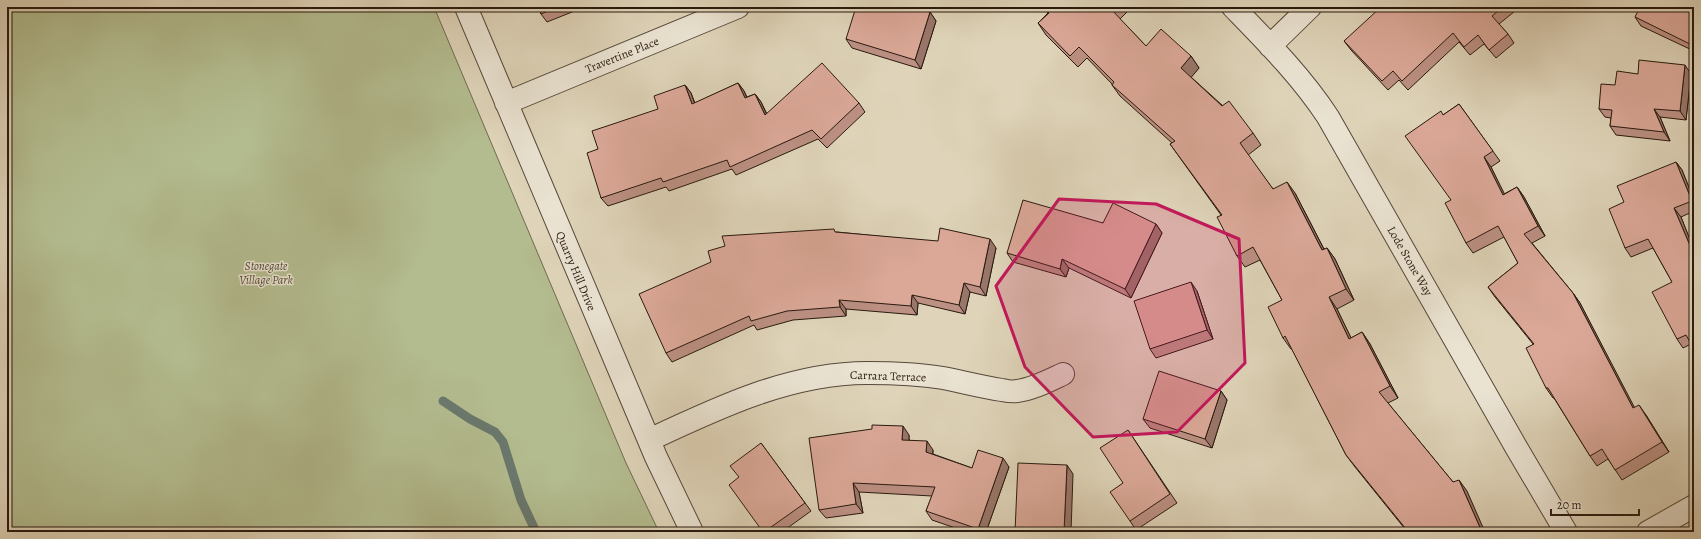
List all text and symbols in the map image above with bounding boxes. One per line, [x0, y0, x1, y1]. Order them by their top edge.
street label: Travertine Place [583, 33, 661, 77]
street label: Lode Stone Way [1384, 223, 1437, 299]
street label: Quarry Hill Drive [552, 229, 600, 313]
park label: Stonegate Village Park [239, 258, 294, 288]
street label: Carrara Terrace [850, 367, 926, 385]
scale bar [1551, 491, 1639, 517]
text: 20 m [1557, 497, 1581, 513]

